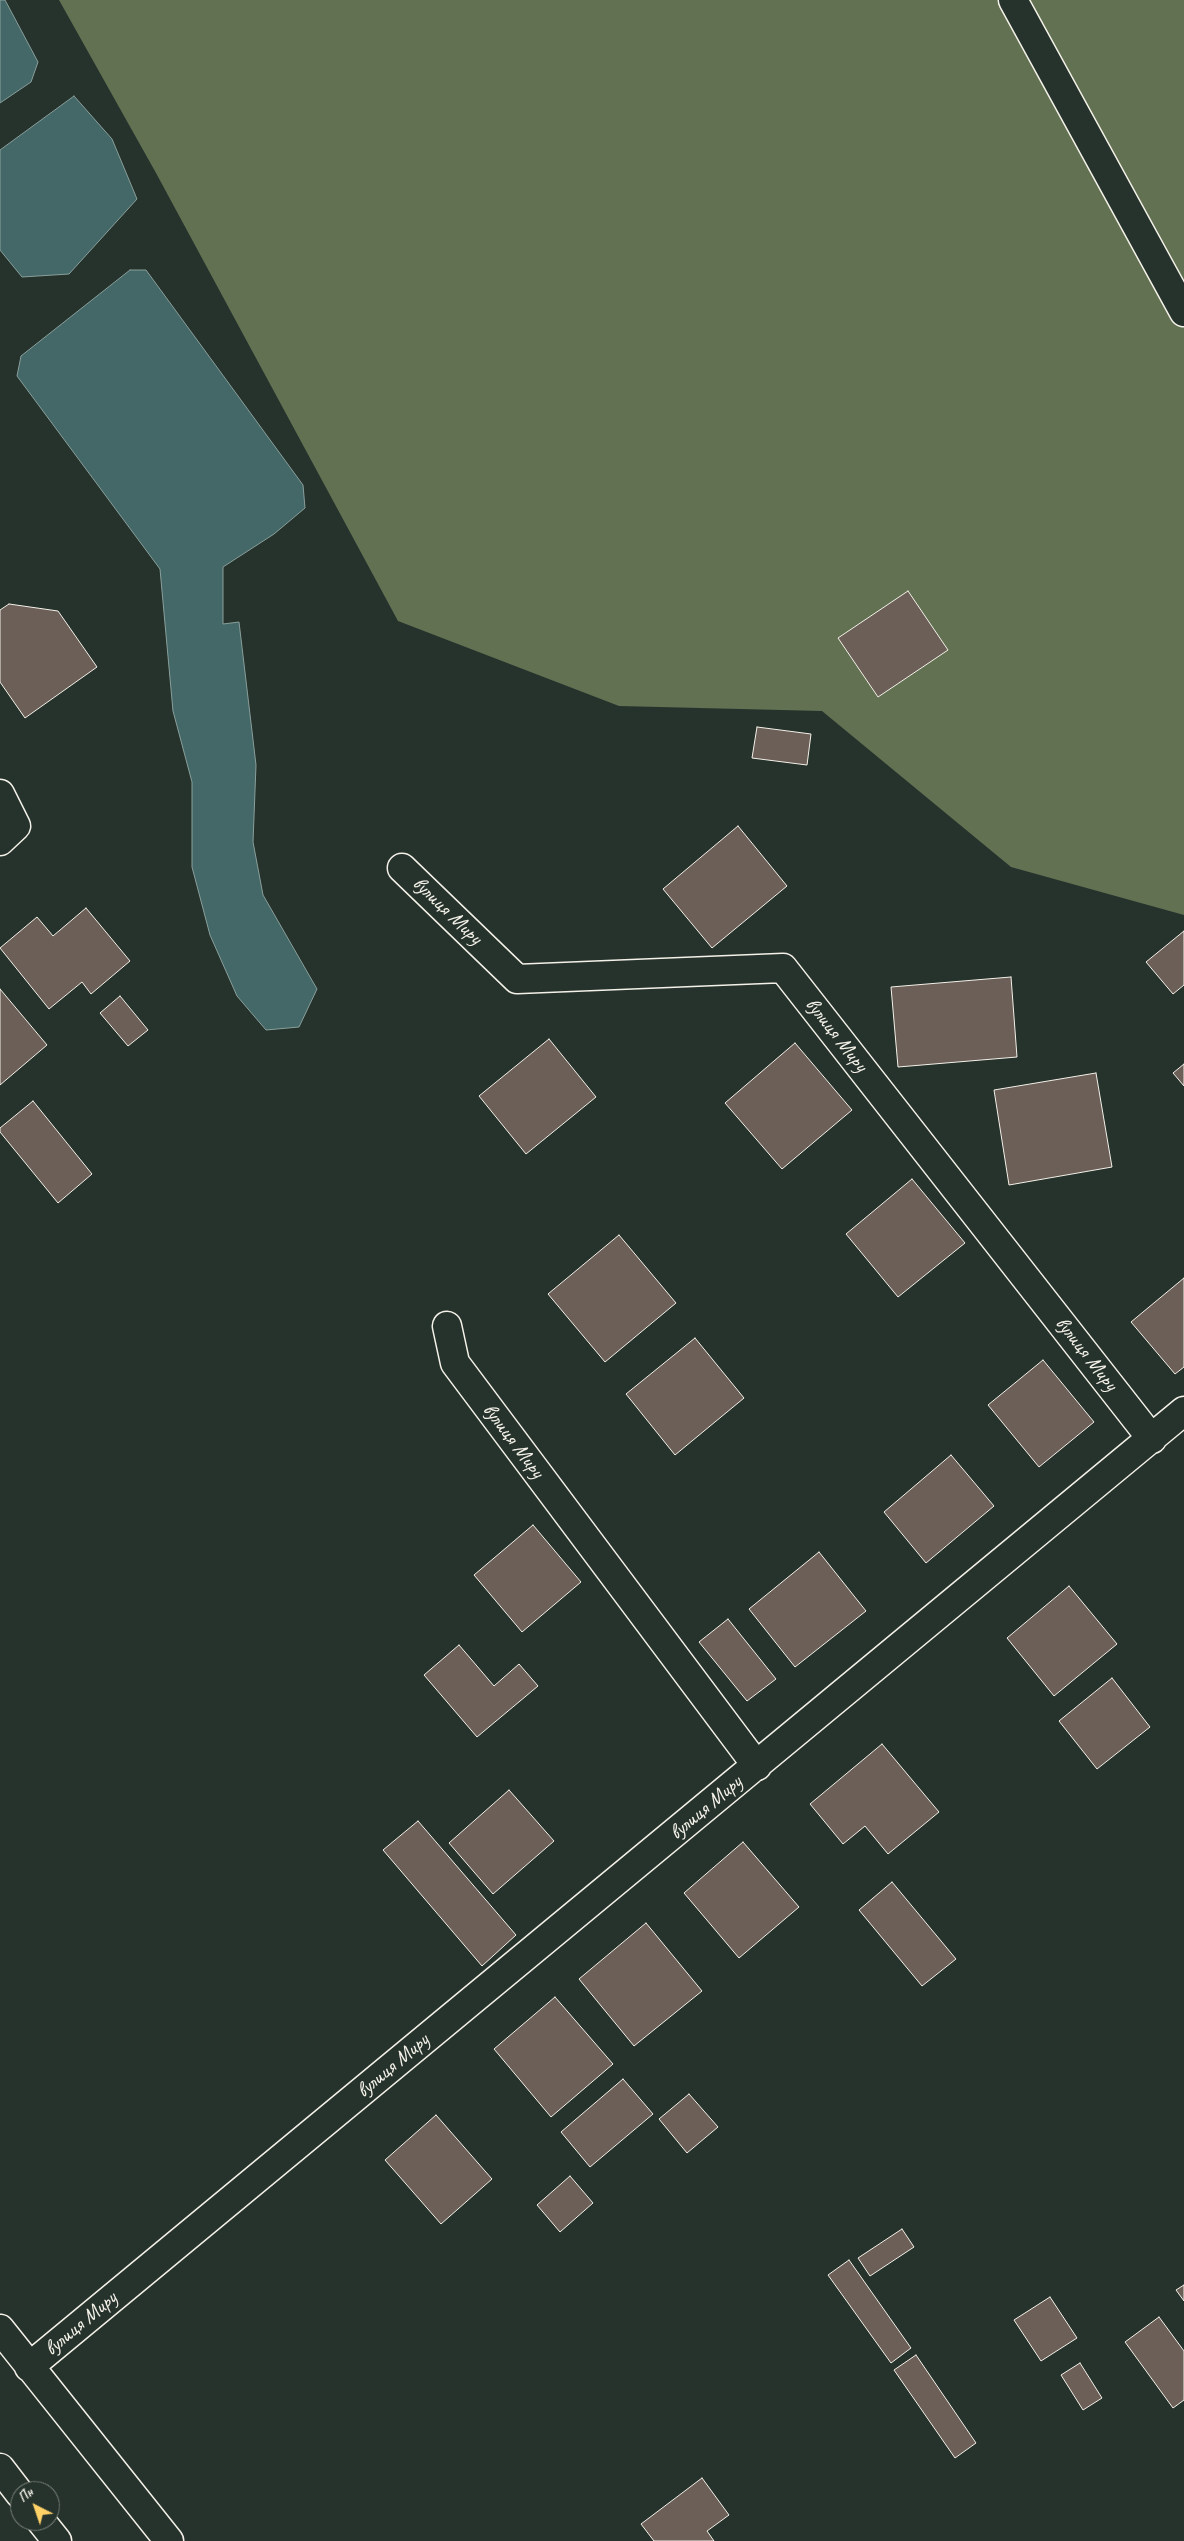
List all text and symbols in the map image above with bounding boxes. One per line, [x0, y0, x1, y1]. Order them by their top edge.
street label: вулиця Миру [407, 872, 487, 950]
street label: вулиця Миру [799, 993, 873, 1077]
street label: вулиця Миру [1049, 1312, 1123, 1396]
street label: вулиця Миру [477, 1399, 549, 1483]
street label: вулиця Миру [664, 1770, 748, 1846]
street label: вулиця Миру [351, 2028, 435, 2104]
street label: вулиця Миру [39, 2286, 123, 2362]
north arrow [10, 2481, 60, 2531]
text: Пн [14, 2484, 37, 2506]

